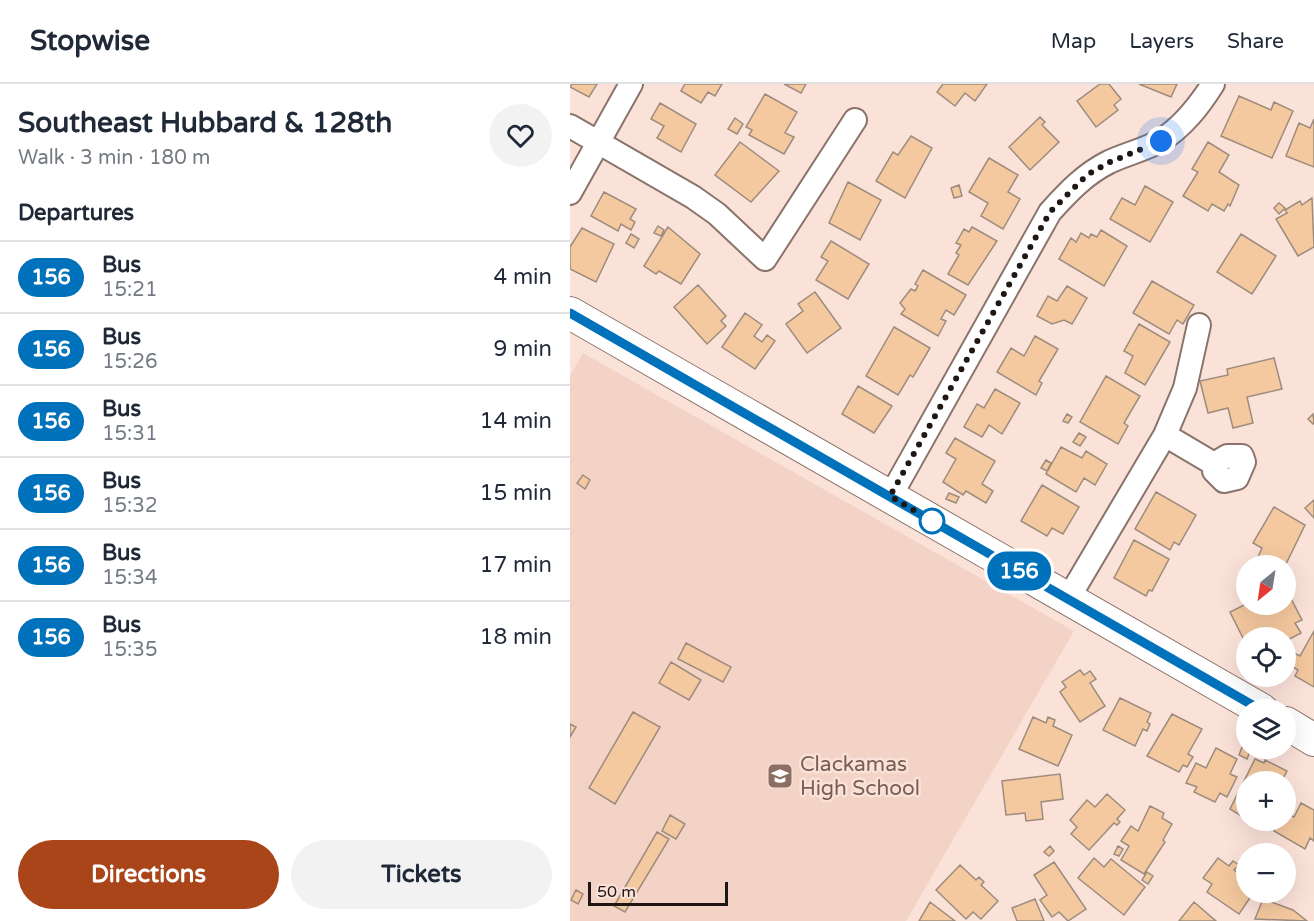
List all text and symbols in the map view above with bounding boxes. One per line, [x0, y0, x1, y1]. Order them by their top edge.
text: Stopwise [30, 24, 150, 58]
text: Map [1051, 29, 1096, 54]
text: Layers [1129, 29, 1194, 54]
text: Share [1227, 29, 1284, 54]
button: heart [489, 104, 552, 167]
text: Southeast Hubbard & 128th [18, 106, 392, 140]
your location [1146, 126, 1176, 156]
text: Walk · 3 min · 180 m [18, 146, 210, 170]
text: Departures [18, 200, 134, 226]
text: Bus [102, 252, 141, 278]
text: 4 min [493, 264, 552, 290]
text: 156 [31, 265, 71, 290]
text: 15:21 [102, 278, 157, 302]
text: Bus [102, 324, 141, 350]
text: 9 min [493, 336, 552, 362]
text: 156 [31, 337, 71, 362]
text: 15:26 [102, 350, 157, 374]
text: Bus [102, 396, 141, 422]
text: 14 min [480, 408, 552, 434]
text: 156 [31, 409, 71, 434]
text: 15:31 [102, 422, 157, 446]
text: Bus [102, 468, 141, 494]
text: 15 min [480, 480, 552, 506]
text: 156 [31, 481, 71, 506]
text: 15:32 [102, 494, 157, 518]
unlabelled marker [919, 508, 945, 534]
text: Bus [102, 540, 141, 566]
text: 17 min [480, 552, 552, 578]
line badge: 156 [984, 552, 1054, 590]
text: 156 [31, 553, 71, 578]
north arrow [1236, 555, 1296, 615]
map controls [1236, 555, 1296, 903]
text: 156 [999, 559, 1039, 584]
text: 15:34 [102, 566, 157, 590]
text: Bus [102, 612, 141, 638]
text: 18 min [480, 624, 552, 650]
text: 156 [31, 625, 71, 650]
button: locate [1236, 627, 1296, 687]
text: 15:35 [102, 638, 157, 662]
button: layers [1236, 699, 1296, 759]
place label: Clackamas High School [800, 752, 920, 801]
school or university icon: Clackamas High School [765, 761, 795, 791]
button: + [1236, 771, 1296, 831]
button: Directions [18, 840, 279, 909]
button: Tickets [291, 840, 552, 909]
button: − [1236, 843, 1296, 903]
scale bar [588, 879, 728, 906]
text: 50 m [597, 882, 636, 902]

